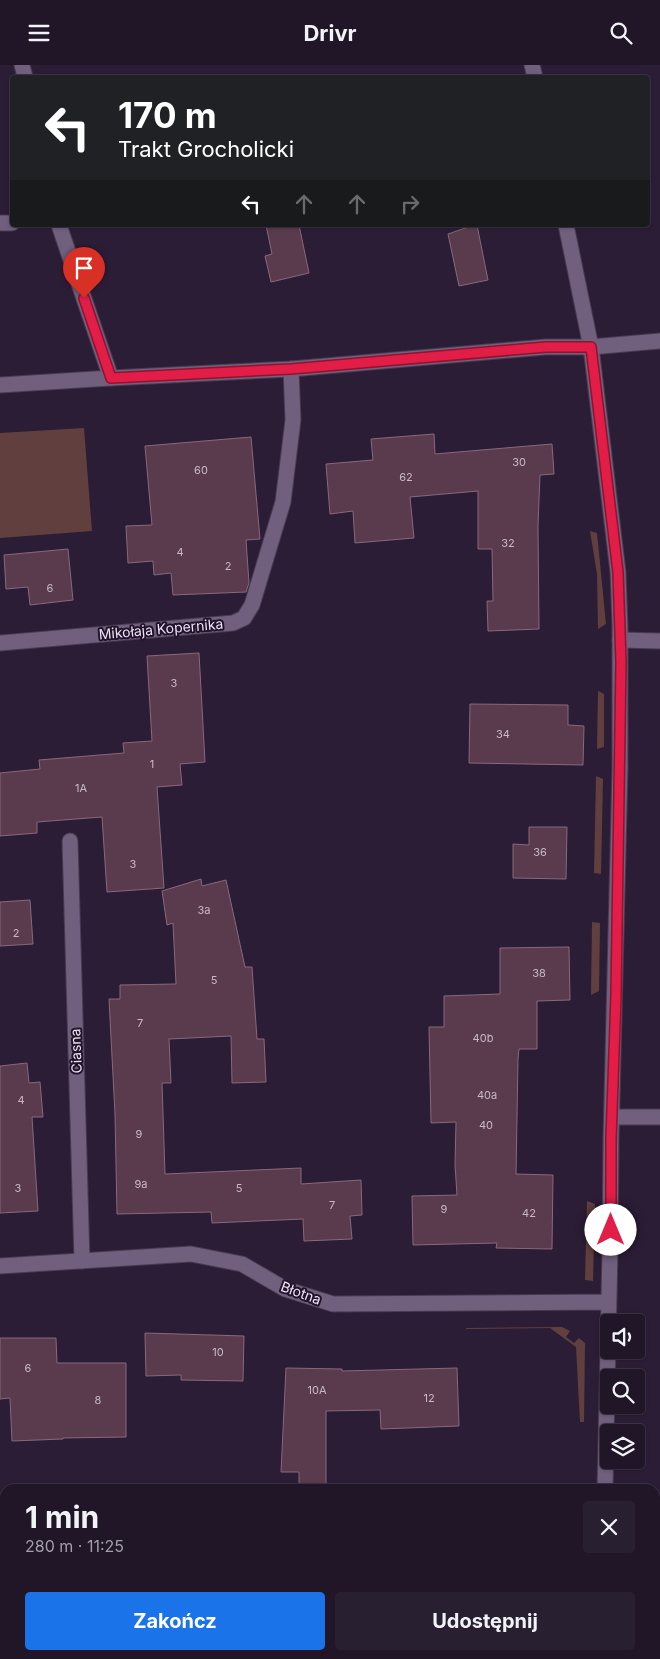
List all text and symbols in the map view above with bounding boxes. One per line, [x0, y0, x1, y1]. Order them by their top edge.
icon: menu [25, 19, 53, 47]
icon: search [607, 19, 635, 47]
text: Drivr [303, 20, 357, 46]
text: 170 m [118, 94, 217, 136]
icon: left [35, 95, 100, 160]
text: Trakt Grocholicki [118, 136, 294, 162]
icon: left [237, 190, 265, 218]
icon: ahead [290, 190, 318, 218]
icon: ahead [343, 190, 371, 218]
icon: right [396, 190, 424, 218]
pin [63, 247, 105, 298]
icon: arrive [70, 254, 98, 282]
house number: 30 [512, 455, 526, 469]
house number: 60 [194, 463, 208, 477]
house number: 62 [399, 470, 413, 484]
house number: 32 [501, 536, 515, 550]
house number: 4 [176, 545, 184, 559]
house number: 2 [225, 559, 231, 573]
house number: 6 [47, 581, 54, 595]
street label: Mikołaja Kopernika [98, 615, 224, 642]
house number: 3 [171, 676, 178, 690]
house number: 34 [496, 727, 510, 741]
house number: 1 [150, 757, 154, 771]
house number: 1A [75, 781, 87, 795]
house number: 36 [533, 845, 547, 859]
house number: 3 [130, 857, 137, 871]
house number: 3a [198, 903, 210, 917]
house number: 2 [13, 926, 19, 940]
house number: 38 [532, 966, 546, 980]
house number: 5 [211, 973, 218, 987]
house number: 7 [137, 1016, 143, 1030]
street label: Ciasna [66, 1028, 85, 1074]
house number: 40b [473, 1031, 494, 1045]
house number: 40a [477, 1088, 497, 1102]
house number: 4 [17, 1093, 25, 1107]
house number: 40 [479, 1118, 493, 1132]
house number: 9 [136, 1127, 143, 1141]
house number: 9a [135, 1177, 148, 1191]
house number: 3 [15, 1181, 22, 1195]
house number: 5 [236, 1181, 243, 1195]
house number: 7 [329, 1198, 335, 1212]
house number: 9 [441, 1202, 448, 1216]
position arrow [584, 1203, 636, 1255]
house number: 42 [522, 1206, 536, 1220]
street label: Błotna [279, 1277, 324, 1308]
map controls [600, 1314, 645, 1469]
button: sound [600, 1314, 645, 1359]
house number: 10 [212, 1345, 224, 1359]
house number: 6 [25, 1361, 32, 1375]
button: search [600, 1369, 645, 1414]
house number: 10A [307, 1383, 327, 1397]
house number: 12 [423, 1391, 435, 1405]
house number: 8 [95, 1393, 102, 1407]
button: layers [600, 1424, 645, 1469]
text: 1 min [25, 1499, 99, 1535]
button: close [583, 1501, 635, 1553]
text: 280 m · 11:25 [25, 1536, 124, 1556]
button: Zakończ [25, 1592, 325, 1650]
button: Udostępnij [335, 1592, 635, 1650]

